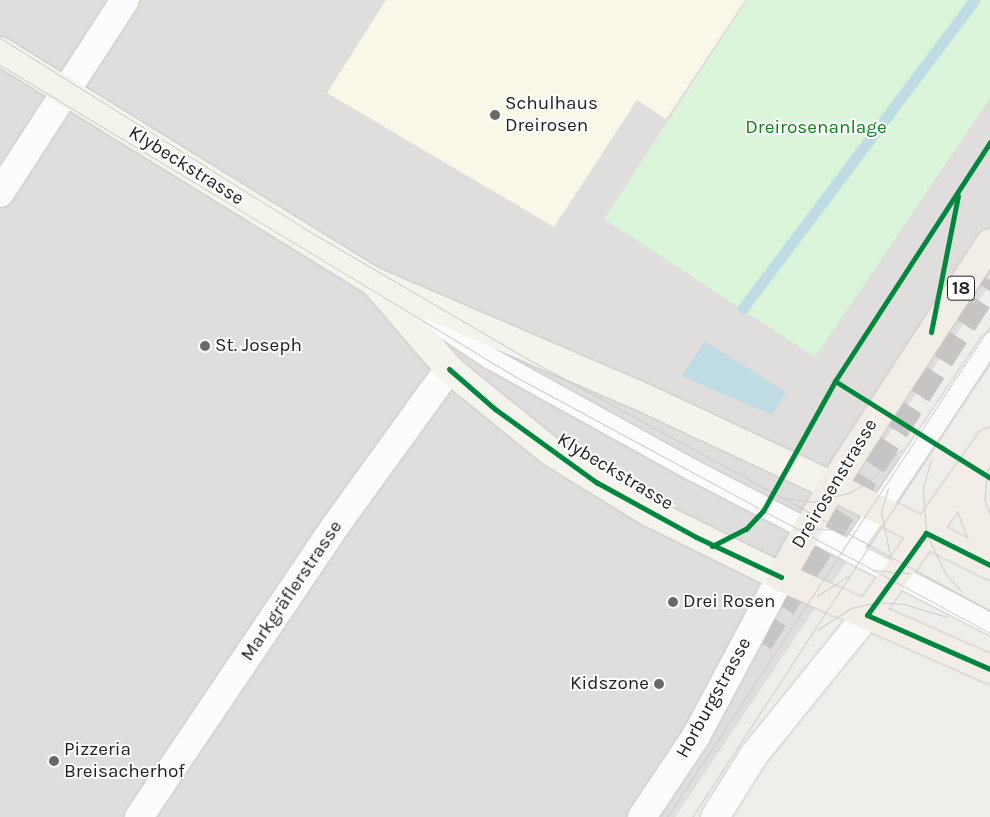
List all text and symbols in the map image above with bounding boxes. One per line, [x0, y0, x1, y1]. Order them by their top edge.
place label: Schulhaus Dreirosen [505, 93, 598, 137]
marker: Schulhaus Dreirosen [489, 109, 501, 121]
park label: Dreirosenanlage [745, 117, 887, 139]
street label: Klybeckstrasse [124, 122, 248, 210]
road number: 18 [946, 272, 976, 304]
place label: St. Joseph [215, 335, 302, 357]
marker: St. Joseph [199, 340, 211, 352]
street label: Dreirosenstrasse [787, 415, 883, 553]
street label: Klybeckstrasse [553, 428, 677, 516]
street label: Markgräflerstrasse [236, 516, 348, 666]
place label: Drei Rosen [683, 591, 776, 613]
marker: Drei Rosen [667, 596, 679, 608]
street label: Horburgstrasse [672, 634, 756, 762]
place label: Kidszone [570, 673, 649, 695]
marker: Kidszone [653, 678, 665, 690]
place label: Pizzeria Breisacherhof [64, 739, 185, 783]
marker: Pizzeria Breisacherhof [48, 755, 60, 767]

